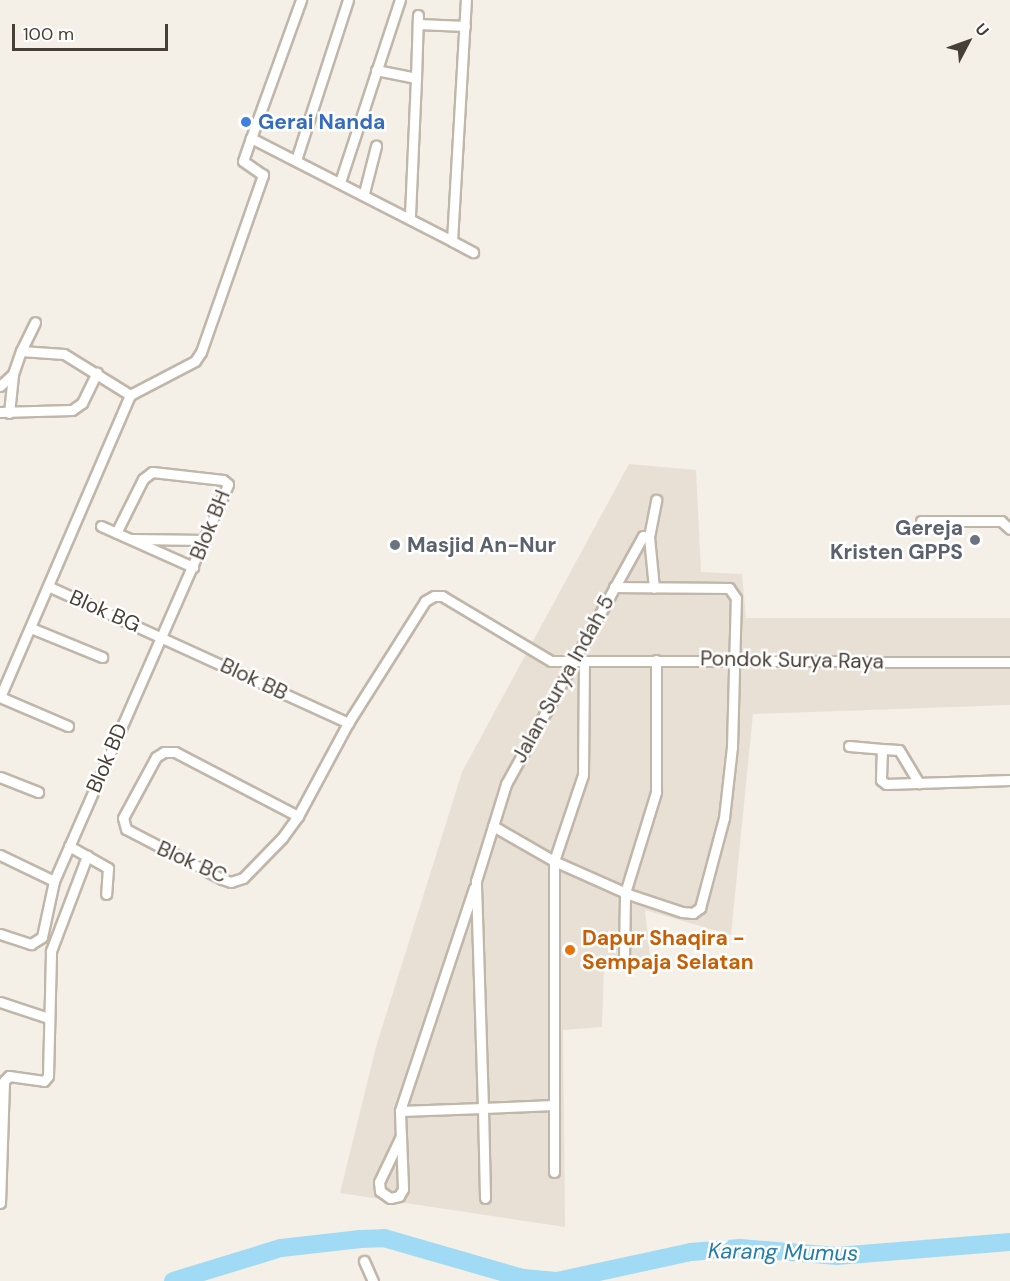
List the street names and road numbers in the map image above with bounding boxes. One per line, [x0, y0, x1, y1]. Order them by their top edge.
street label: Blok BH [185, 486, 235, 564]
street label: Blok BG [66, 584, 144, 638]
street label: Jalan Surya Indah 5 [506, 591, 620, 767]
street label: Pondok Surya Raya [700, 646, 884, 674]
street label: Blok BB [216, 653, 292, 705]
street label: Blok BD [81, 719, 133, 797]
street label: Blok BC [153, 836, 231, 888]

